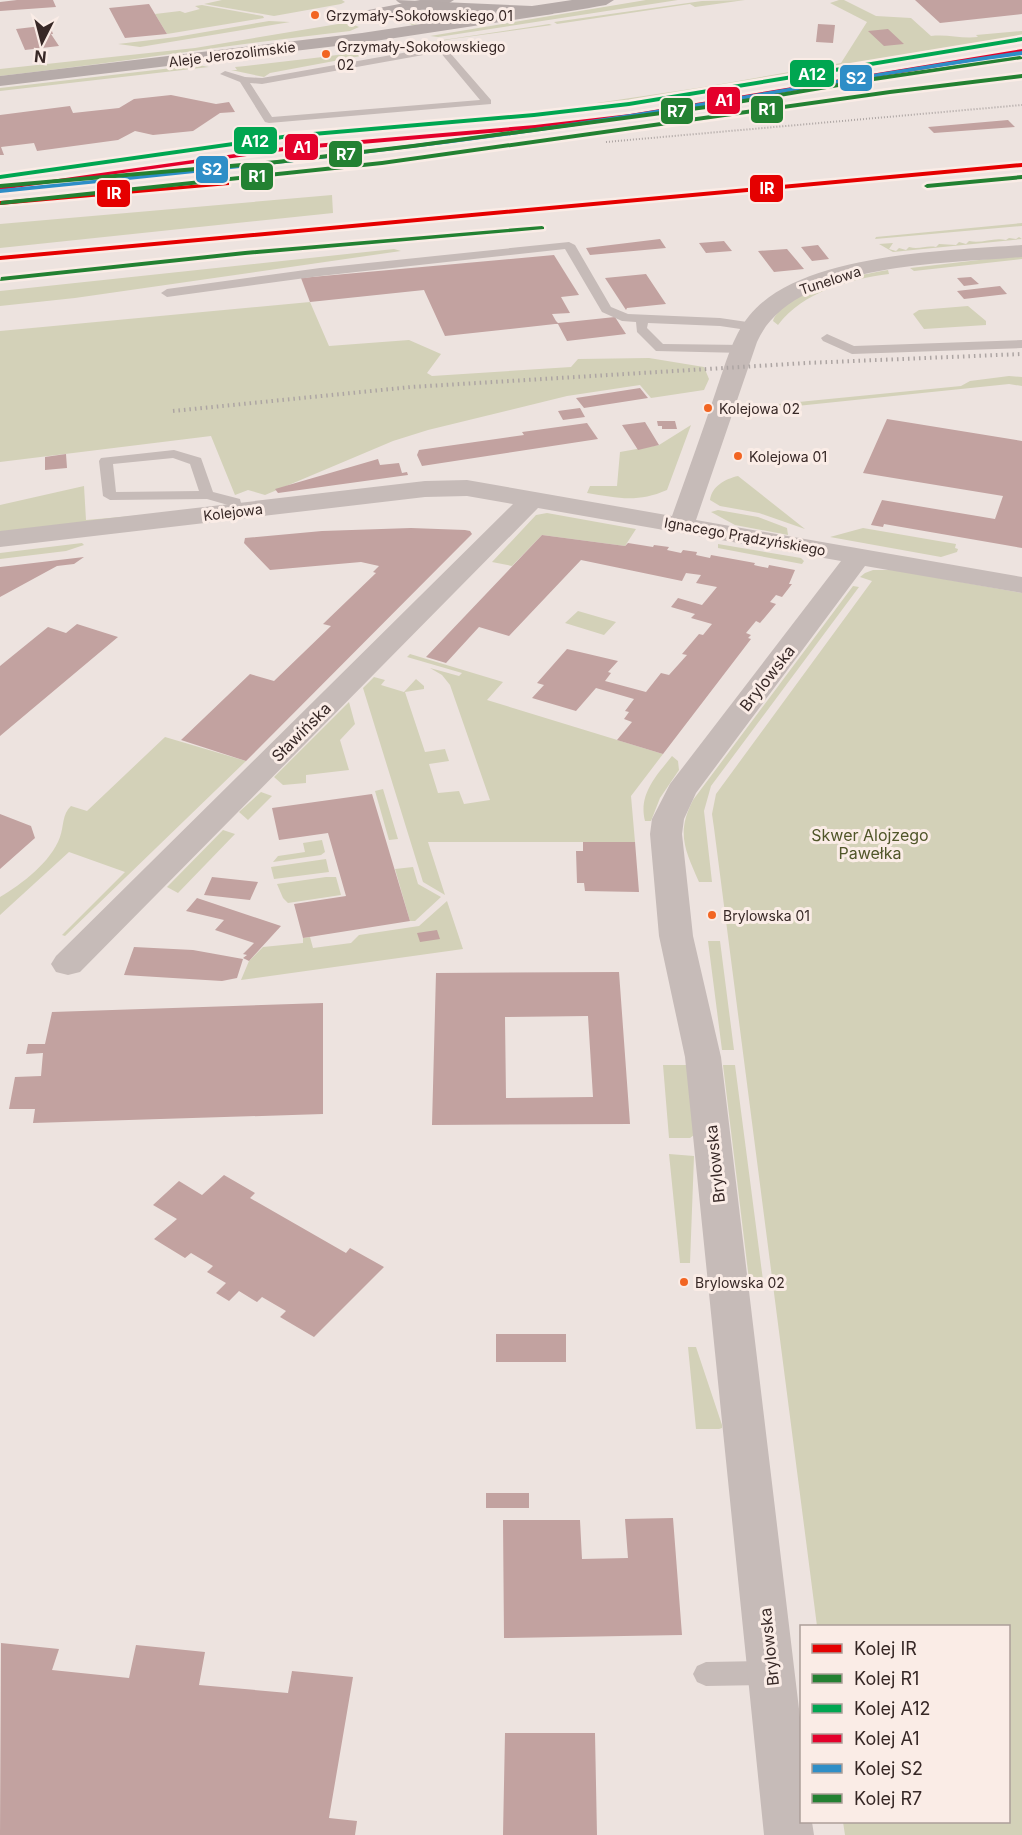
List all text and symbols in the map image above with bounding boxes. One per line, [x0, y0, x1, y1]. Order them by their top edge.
place label: Grzymały-Sokołowskiego 01 [326, 7, 513, 24]
marker: Grzymały-Sokołowskiego 01 [309, 9, 321, 21]
north arrow [12, 12, 72, 72]
street label: Aleje Jerozolimskie [168, 38, 296, 70]
place label: Grzymały-Sokołowskiego 02 [337, 38, 505, 73]
text: N [33, 46, 48, 68]
marker: Grzymały-Sokołowskiego 02 [320, 48, 332, 60]
line badge: A12 [789, 59, 835, 88]
text: A12 [798, 64, 826, 84]
line badge: S2 [839, 64, 873, 92]
text: S2 [846, 68, 866, 88]
line badge: A1 [706, 86, 741, 115]
text: A1 [715, 90, 733, 110]
line badge: R1 [750, 95, 784, 124]
line badge: R7 [660, 97, 694, 125]
text: R1 [758, 99, 776, 119]
text: R7 [667, 101, 687, 121]
line badge: A12 [233, 126, 278, 155]
text: A12 [241, 131, 269, 151]
line badge: A1 [284, 133, 319, 161]
text: A1 [293, 137, 311, 157]
line badge: R7 [328, 140, 363, 168]
text: R7 [336, 144, 356, 164]
line badge: S2 [195, 155, 229, 184]
text: S2 [202, 159, 222, 179]
line badge: R1 [240, 162, 274, 191]
text: R1 [248, 166, 266, 186]
line badge: IR [749, 174, 784, 203]
text: IR [760, 178, 775, 198]
line badge: IR [96, 179, 131, 208]
text: IR [107, 183, 122, 203]
street label: Tunelowa [797, 262, 863, 298]
place label: Kolejowa 02 [719, 400, 800, 417]
marker: Kolejowa 02 [702, 402, 714, 414]
place label: Kolejowa 01 [749, 448, 827, 465]
marker: Kolejowa 01 [732, 450, 744, 462]
street label: Kolejowa [202, 500, 264, 524]
street label: Ignacego Prądzyńskiego [663, 513, 827, 559]
street label: Brylowska [735, 641, 799, 715]
street label: Sławińska [267, 698, 335, 766]
park label: Skwer Alojzego Pawełka [811, 825, 929, 863]
place label: Brylowska 01 [723, 907, 810, 924]
marker: Brylowska 01 [706, 909, 718, 921]
street label: Brylowska [701, 1124, 729, 1204]
place label: Brylowska 02 [695, 1274, 785, 1291]
marker: Brylowska 02 [678, 1276, 690, 1288]
street label: Brylowska [755, 1607, 783, 1687]
legend [800, 1625, 1010, 1823]
text: Kolej IR [854, 1638, 917, 1659]
text: Kolej R1 [854, 1668, 919, 1689]
text: Kolej A12 [854, 1698, 931, 1719]
text: Kolej A1 [854, 1728, 920, 1749]
text: Kolej S2 [854, 1758, 923, 1779]
text: Kolej R7 [854, 1788, 922, 1809]

